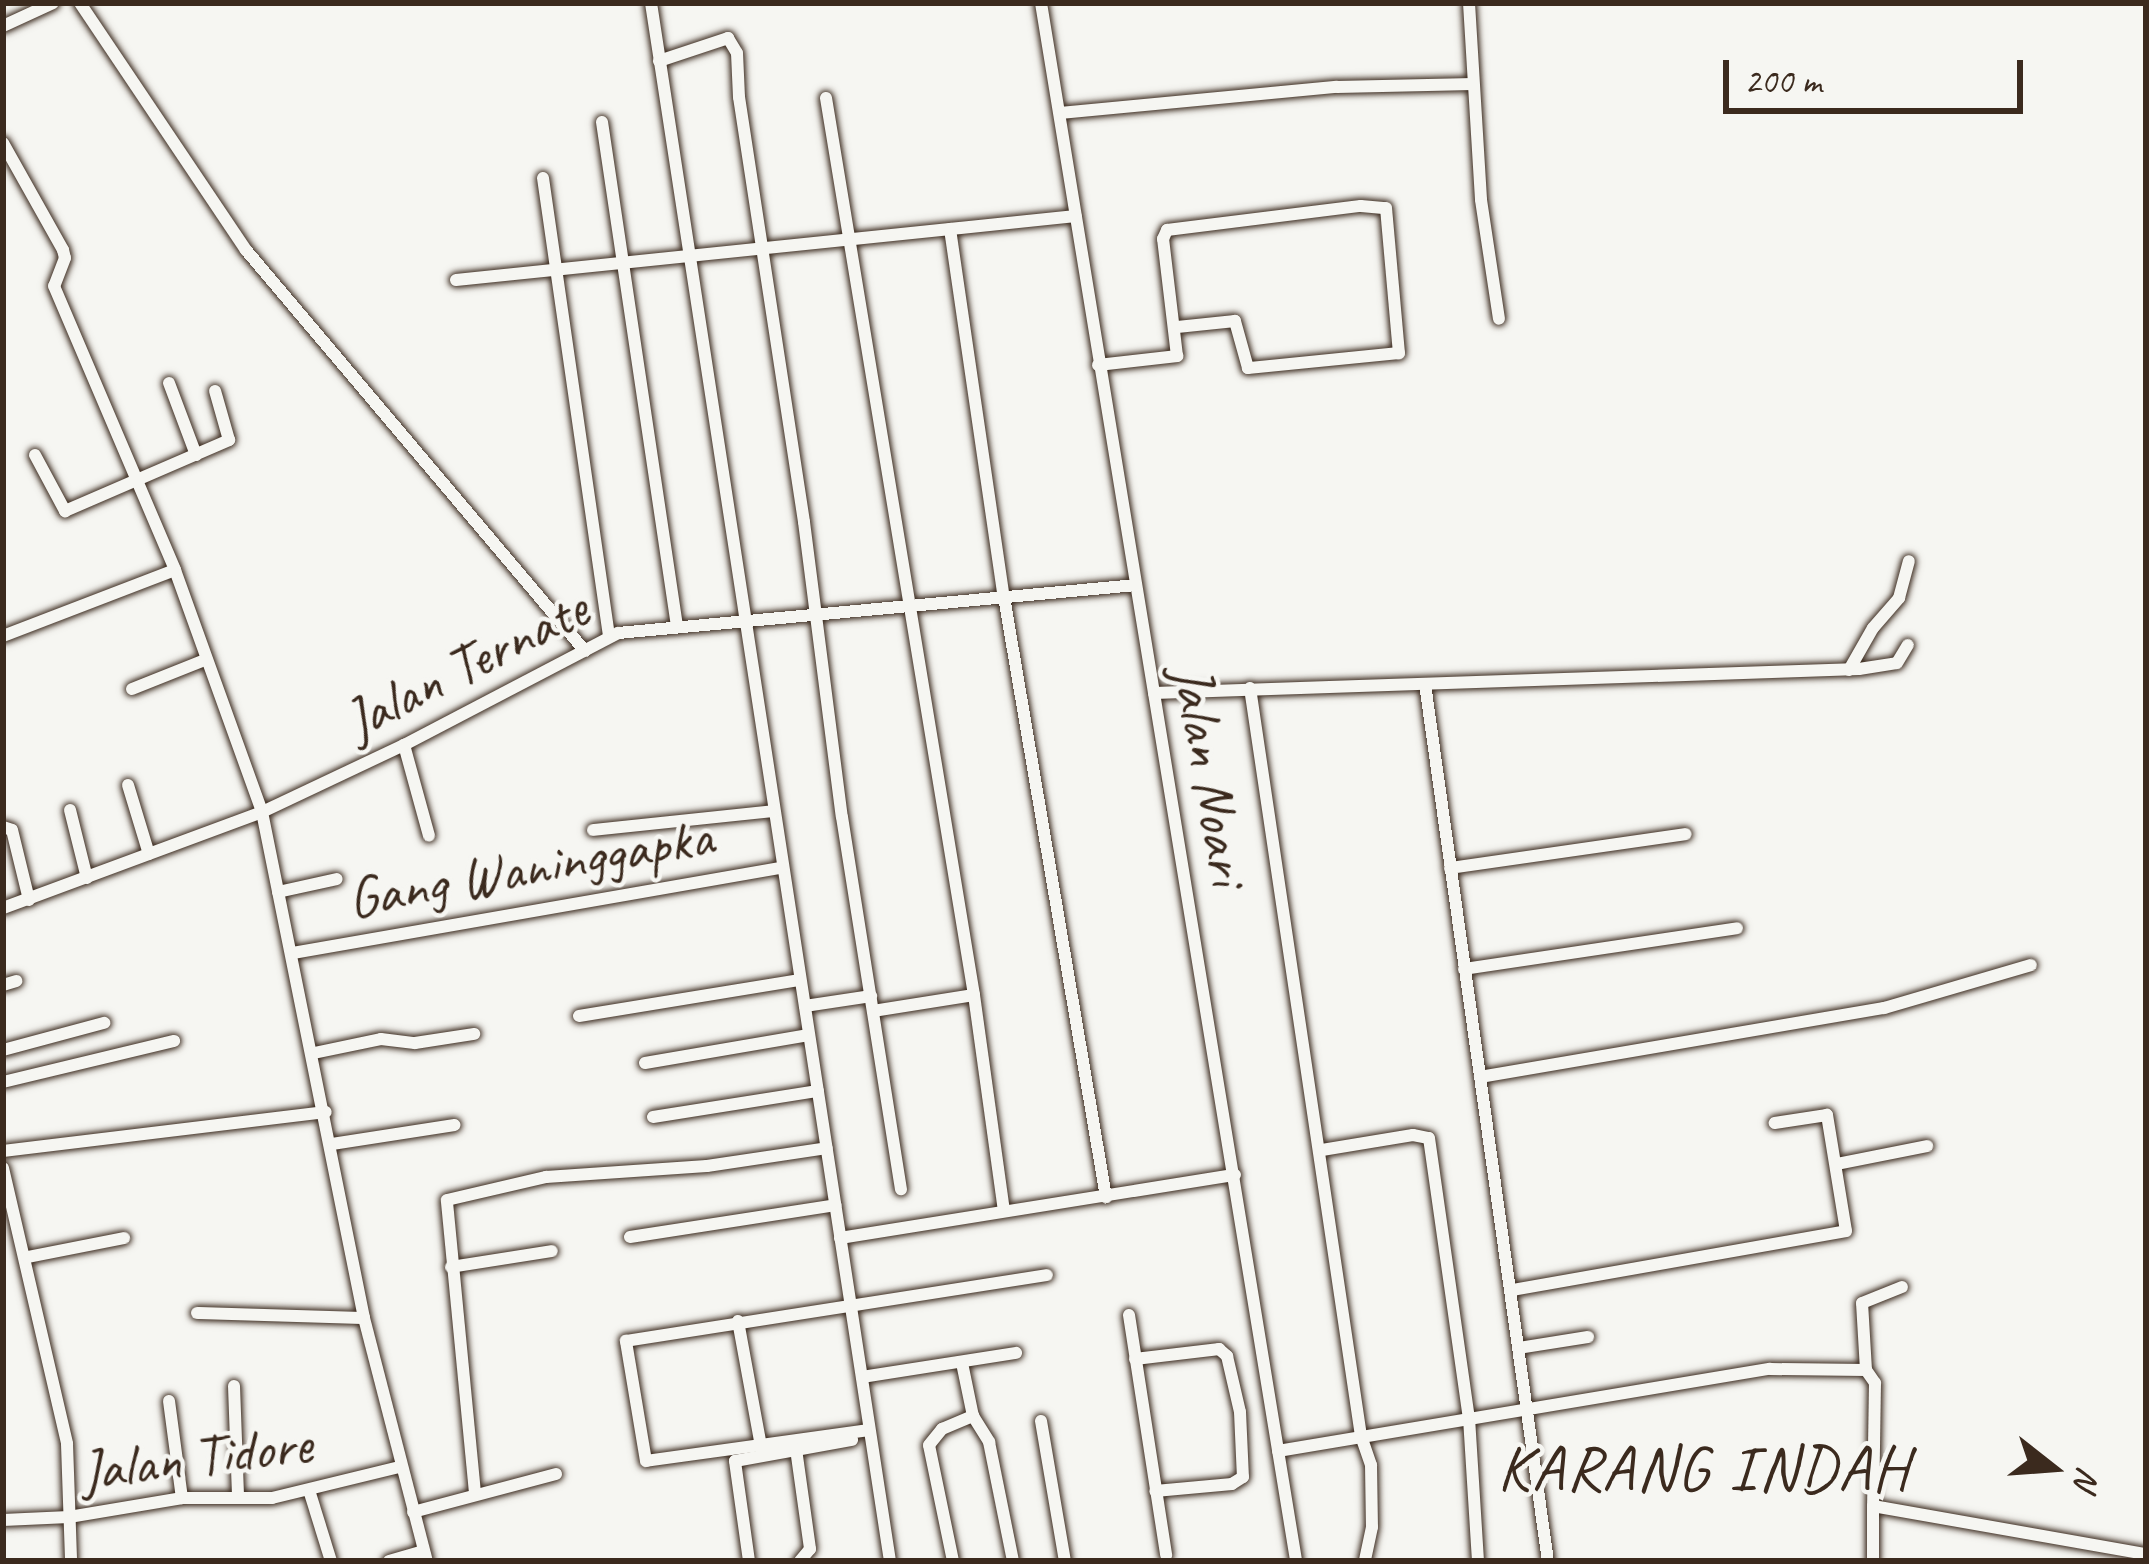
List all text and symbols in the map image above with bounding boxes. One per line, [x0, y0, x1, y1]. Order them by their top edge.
scale bar [1729, 36, 2029, 110]
text: 200 m [1744, 58, 1821, 104]
street label: Jalan Ternate [335, 576, 597, 754]
street label: Jalan Noari [1157, 660, 1263, 890]
street label: Gang Waninggapka [341, 802, 719, 934]
north arrow [1993, 1408, 2113, 1528]
street label: Jalan Tidore [77, 1410, 315, 1506]
district label: KARANG INDAH [1500, 1431, 1908, 1507]
text: N [2064, 1463, 2110, 1494]

